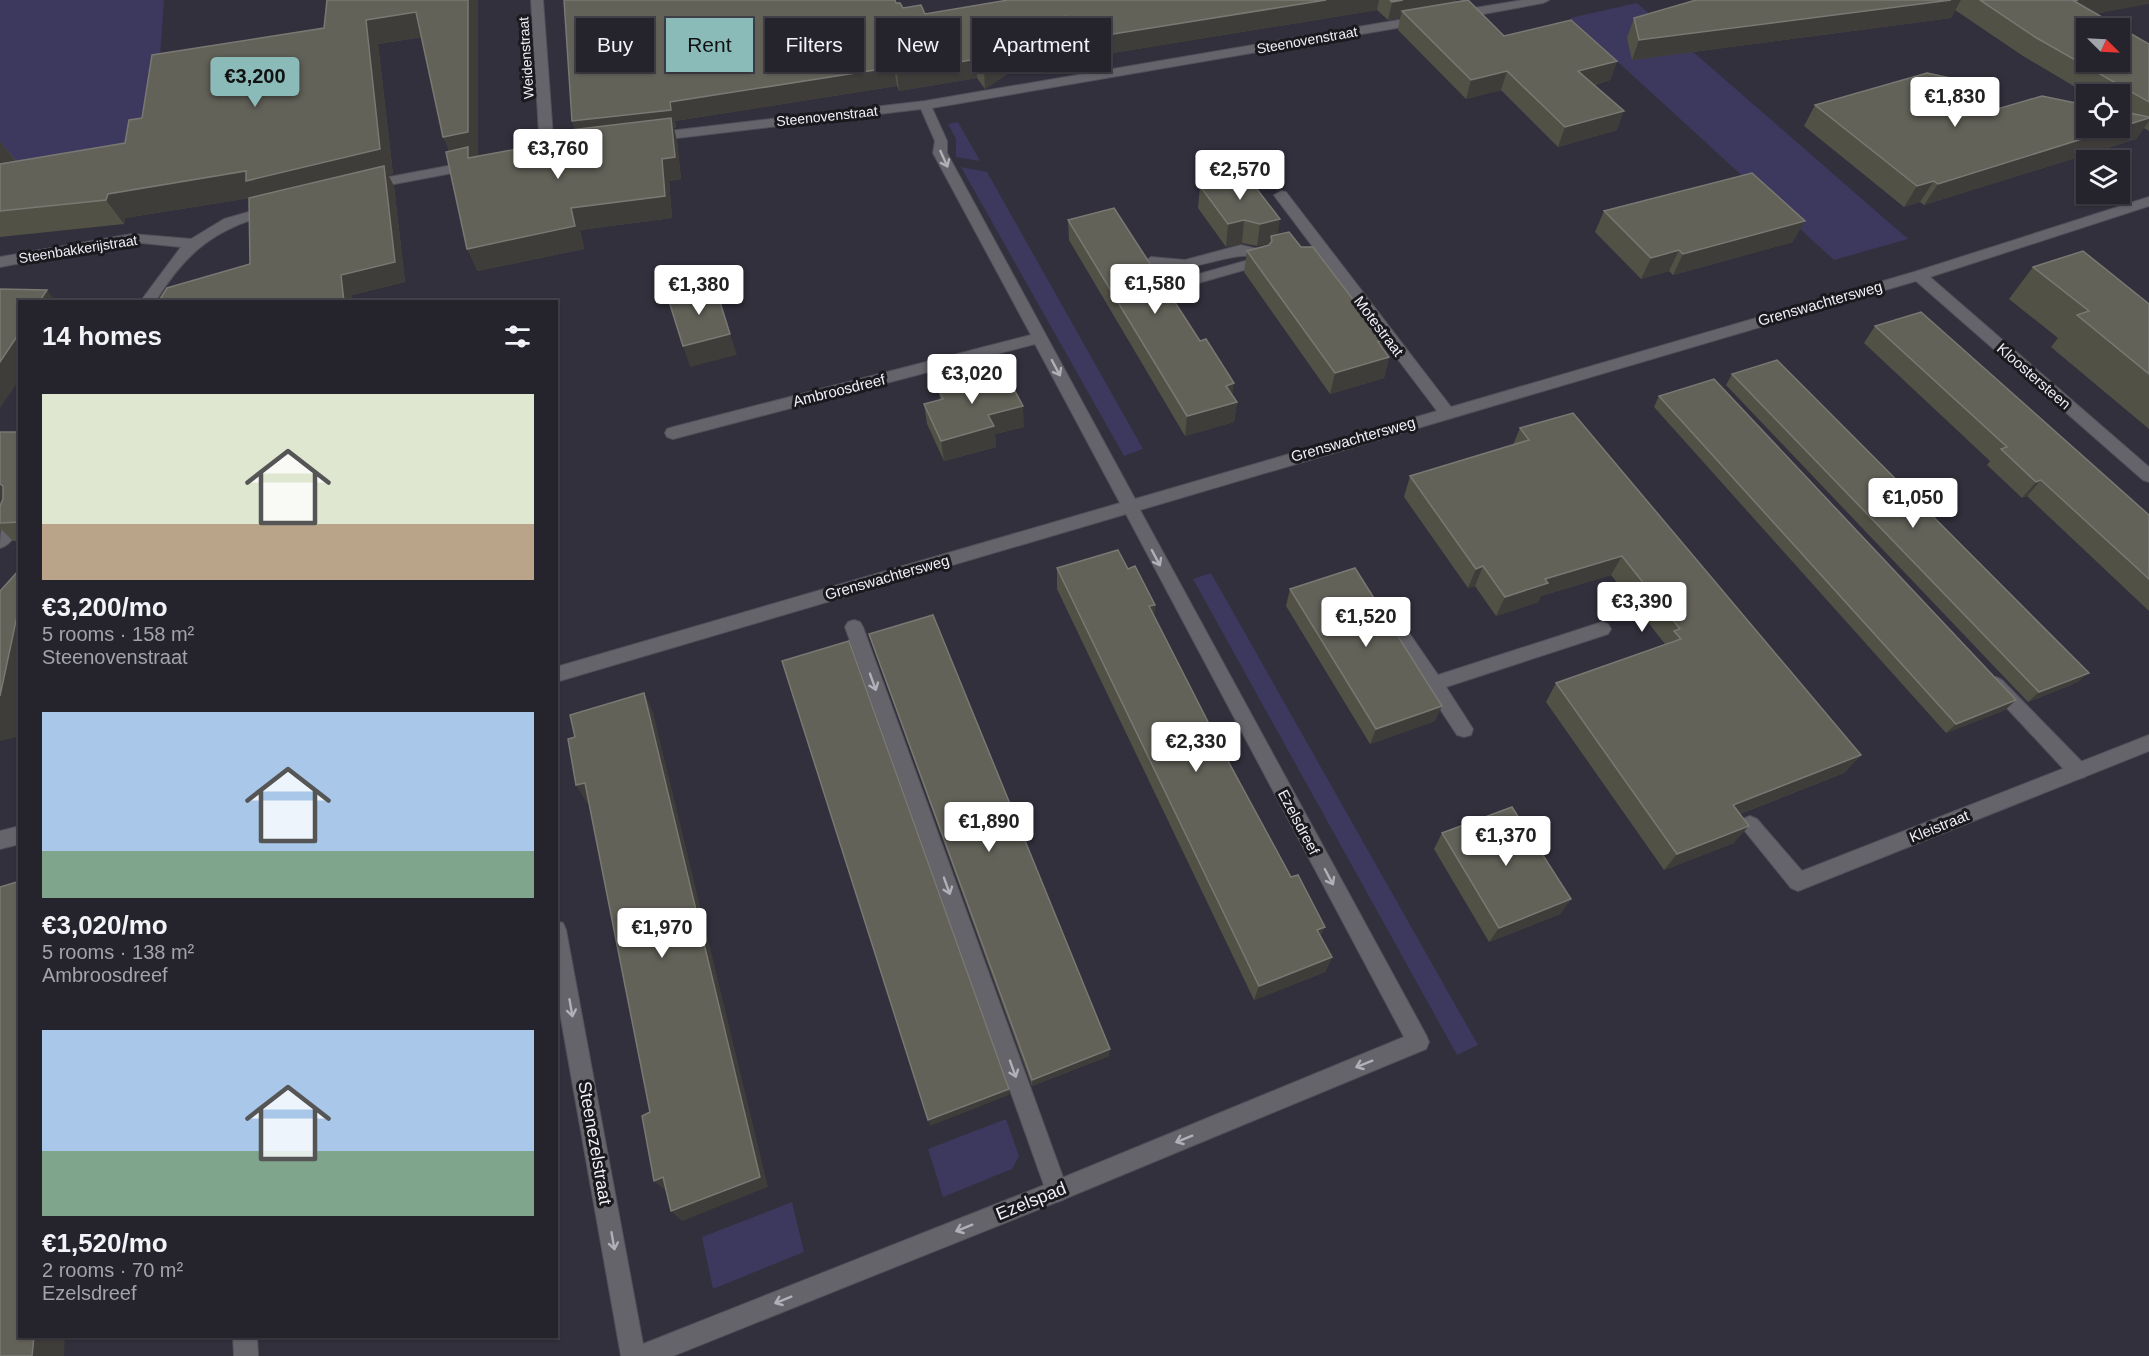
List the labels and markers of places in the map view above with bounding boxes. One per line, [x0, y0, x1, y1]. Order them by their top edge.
pin: €3,200 [206, 57, 304, 108]
pin: €1,830 [1906, 77, 2004, 128]
pin: €3,760 [509, 129, 607, 180]
pin: €2,570 [1191, 150, 1289, 201]
pin: €1,580 [1106, 264, 1204, 315]
pin: €1,380 [650, 265, 748, 316]
pin: €3,020 [923, 354, 1021, 405]
pin: €1,050 [1864, 478, 1962, 529]
pin: €3,390 [1593, 582, 1691, 633]
pin: €1,520 [1317, 597, 1415, 648]
pin: €2,330 [1147, 722, 1245, 773]
pin: €1,890 [940, 802, 1038, 853]
pin: €1,370 [1457, 816, 1555, 867]
pin: €1,970 [613, 908, 711, 959]

